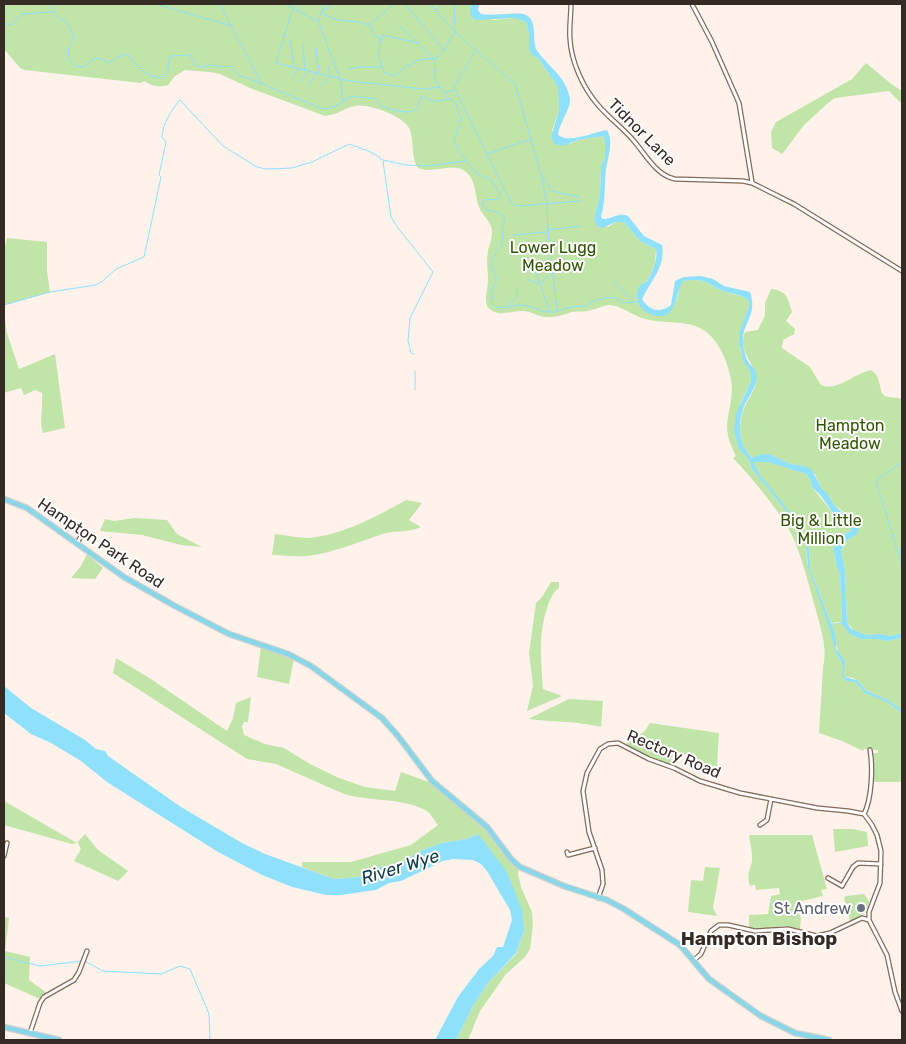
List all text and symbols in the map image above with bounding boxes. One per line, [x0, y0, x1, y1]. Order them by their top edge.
street label: Tidnor Lane [604, 94, 680, 170]
park label: Lower Lugg Meadow [510, 238, 596, 275]
park label: Hampton Meadow [815, 416, 885, 453]
street label: Hampton Park Road [34, 494, 168, 592]
park label: Big & Little Million [780, 511, 862, 548]
street label: Rectory Road [624, 726, 724, 782]
water label: River Wye [358, 845, 442, 889]
place label: St Andrew [774, 899, 851, 918]
marker: St Andrew [855, 902, 867, 914]
district label: Hampton Bishop [681, 927, 837, 950]

